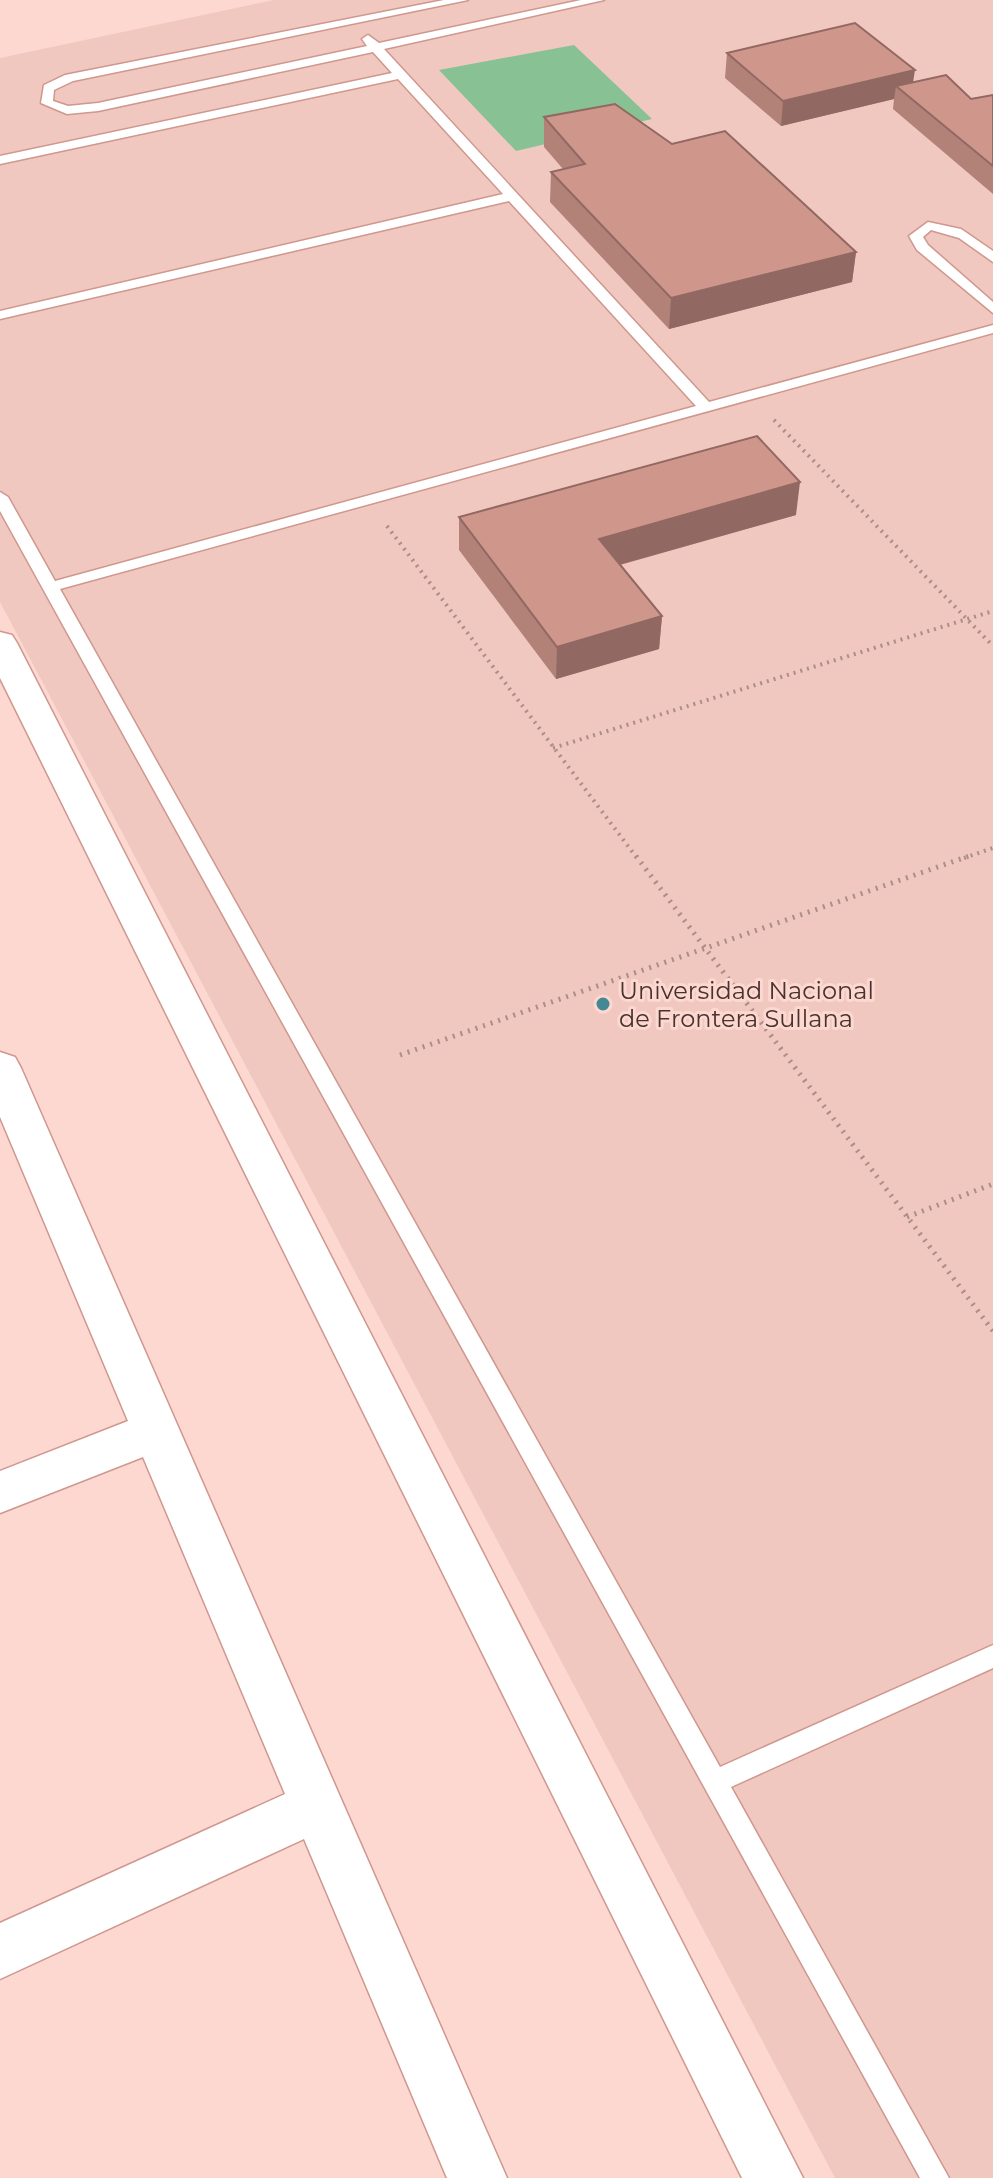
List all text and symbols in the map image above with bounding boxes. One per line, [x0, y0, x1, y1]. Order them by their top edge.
place label: Universidad Nacional de Frontera Sullana [619, 976, 874, 1033]
marker: Universidad Nacional de Frontera Sullana [594, 995, 612, 1013]

